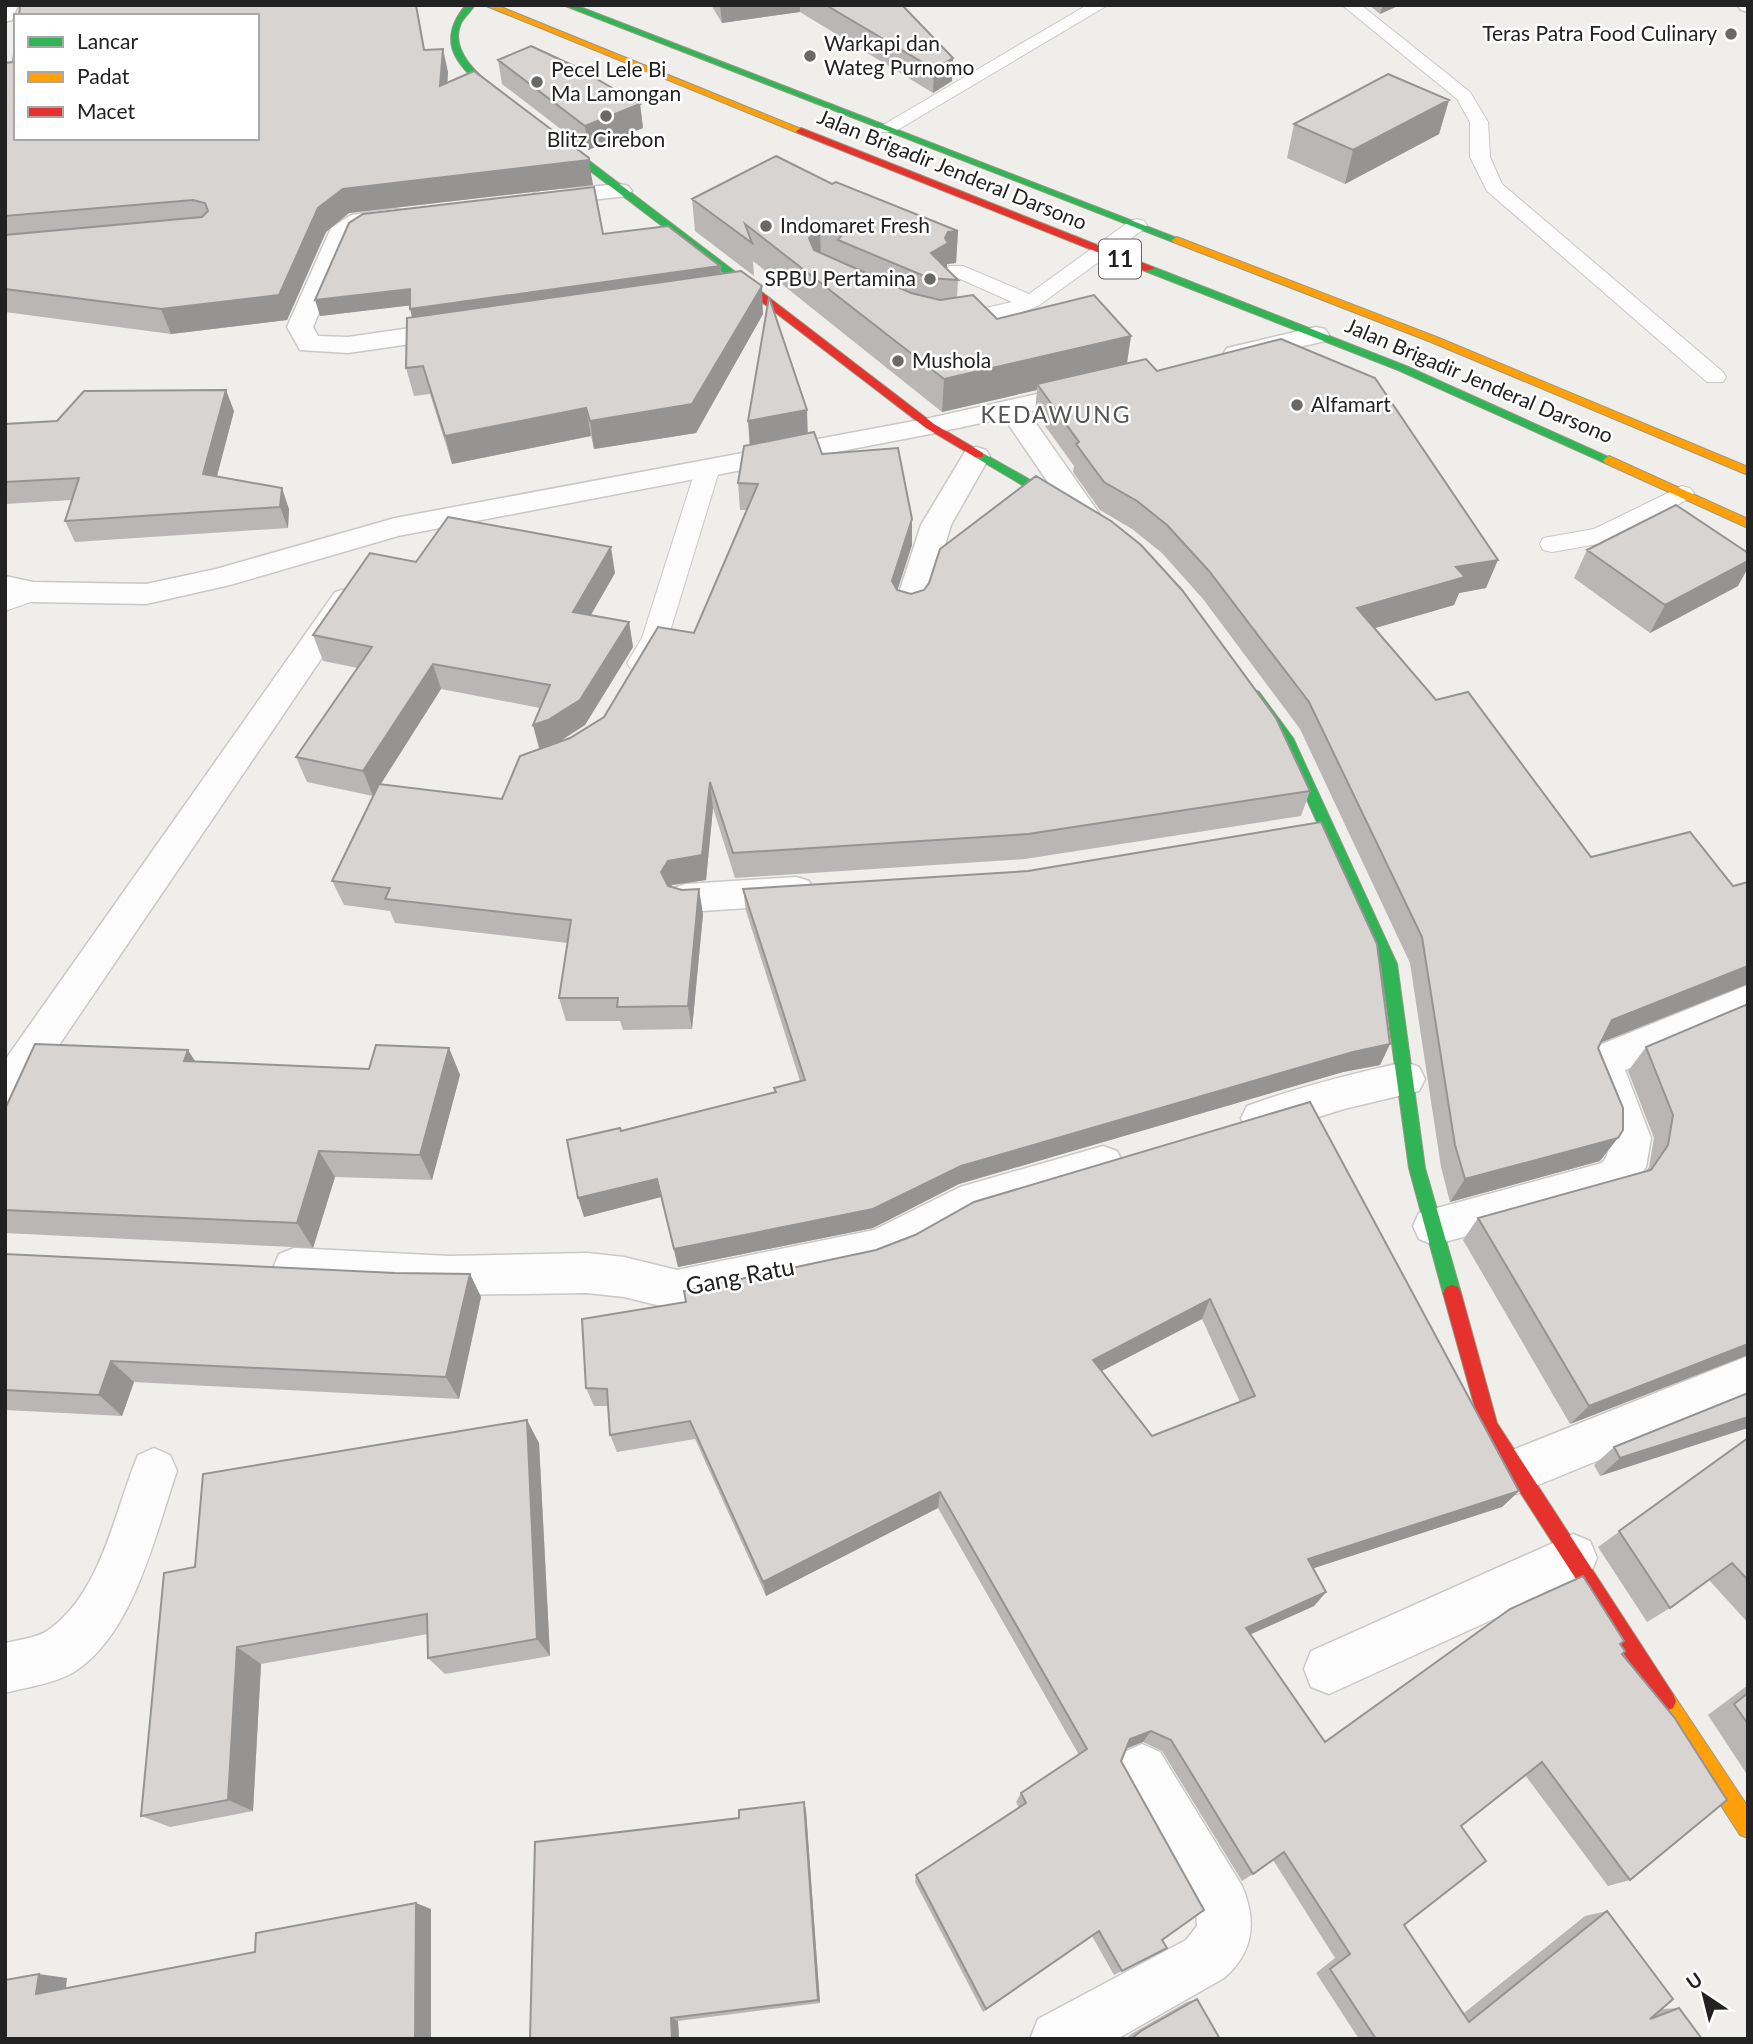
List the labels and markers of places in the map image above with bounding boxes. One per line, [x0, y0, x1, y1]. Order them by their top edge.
place label: Teras Patra Food Culinary [1482, 20, 1717, 45]
marker: Teras Patra Food Culinary [1723, 26, 1739, 42]
place label: Warkapi dan Wateg Purnomo [824, 30, 974, 79]
marker: Warkapi dan Wateg Purnomo [802, 48, 818, 64]
place label: Pecel Lele Bi Ma Lamongan [551, 56, 681, 105]
marker: Pecel Lele Bi Ma Lamongan [529, 74, 545, 90]
marker: Blitz Cirebon [598, 108, 614, 124]
place label: Blitz Cirebon [547, 126, 665, 151]
place label: Indomaret Fresh [780, 212, 930, 237]
marker: Indomaret Fresh [758, 218, 774, 234]
place label: SPBU Pertamina [764, 265, 916, 290]
marker: SPBU Pertamina [922, 271, 938, 287]
place label: Mushola [912, 347, 991, 372]
marker: Mushola [890, 353, 906, 369]
place label: Alfamart [1311, 391, 1391, 416]
marker: Alfamart [1289, 397, 1305, 413]

